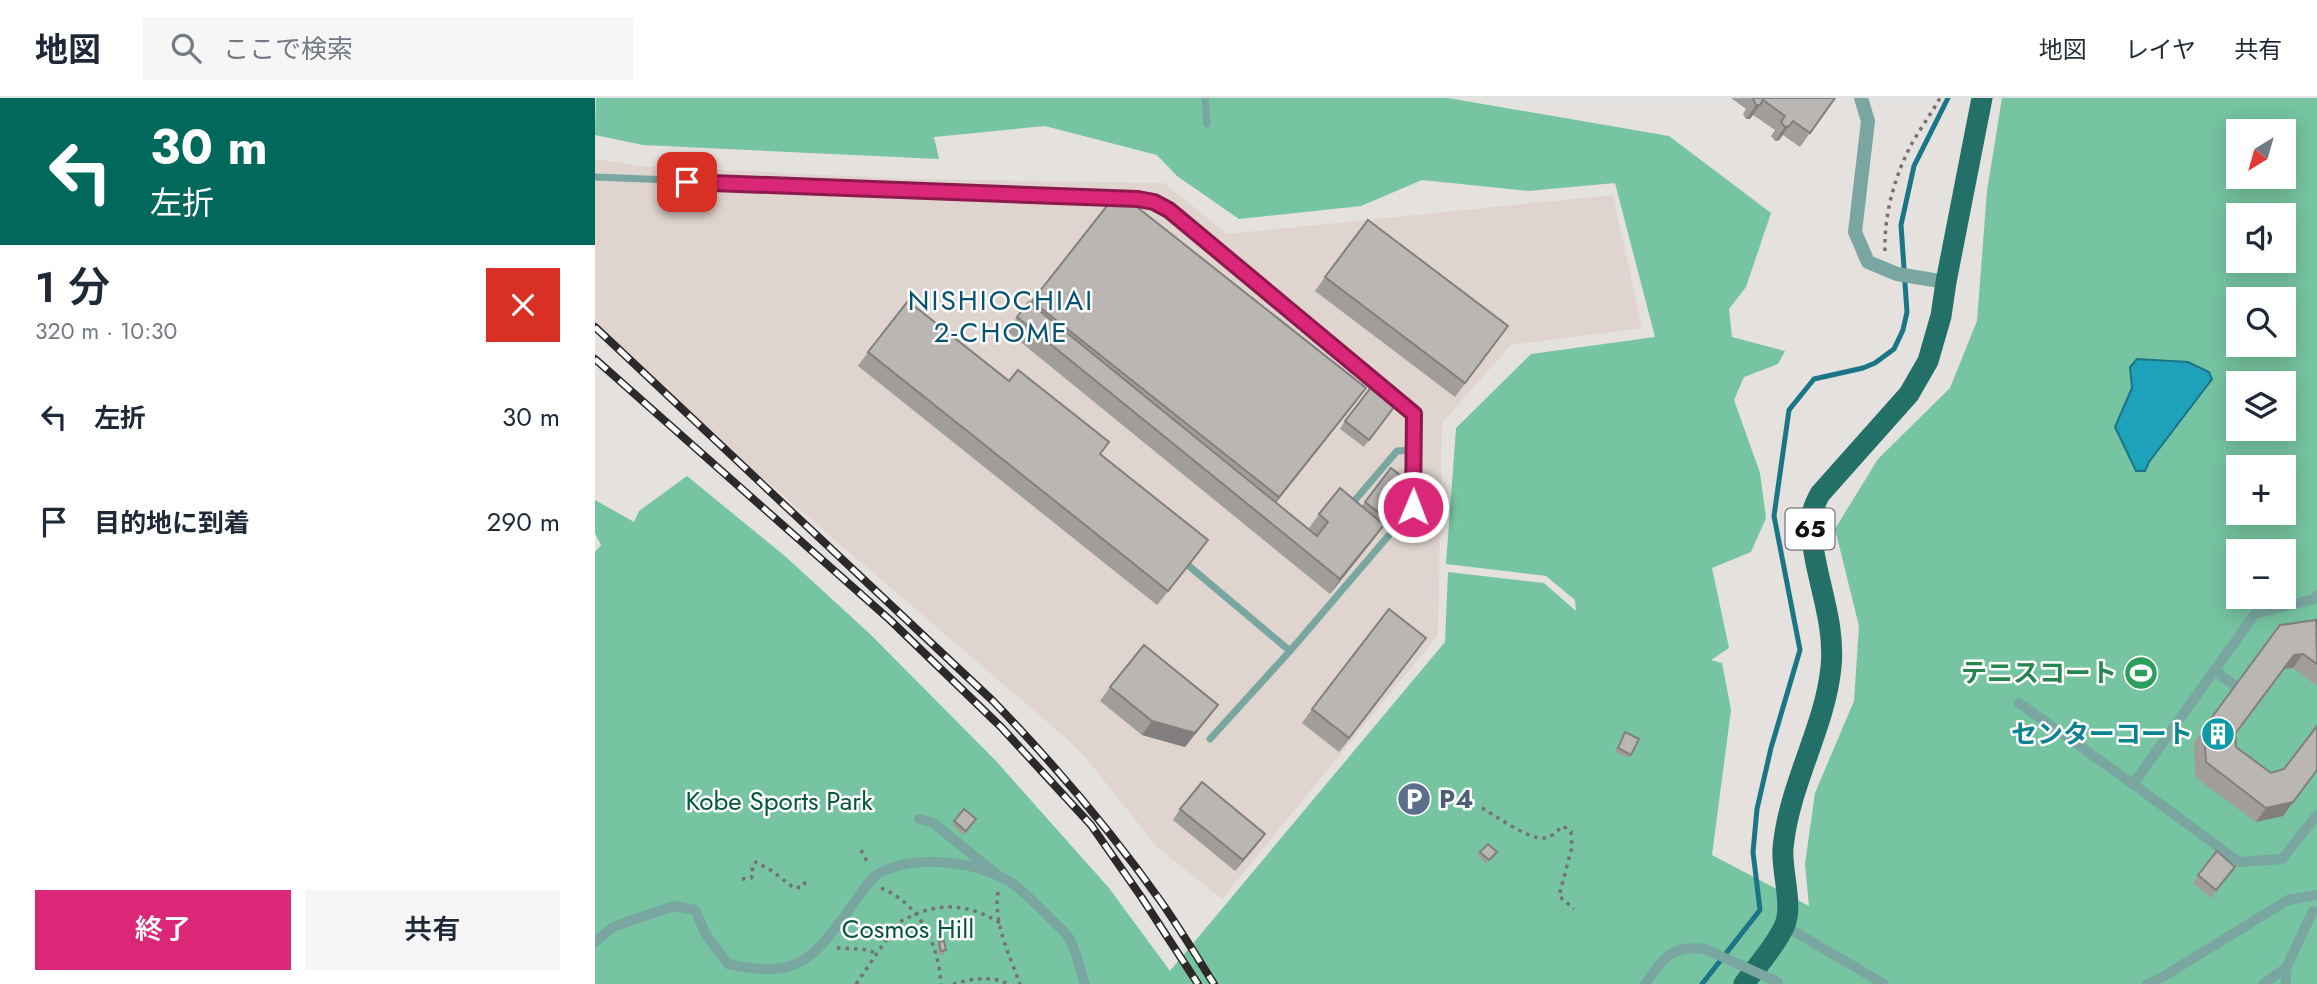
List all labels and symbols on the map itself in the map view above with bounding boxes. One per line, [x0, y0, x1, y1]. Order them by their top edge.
north arrow [2226, 119, 2296, 189]
pin [657, 152, 717, 212]
district label: NISHIOCHIAI 2-CHOME [908, 280, 1094, 353]
position arrow [1376, 470, 1450, 544]
road number: 65 [1785, 508, 1835, 550]
place label: テニスコート [1961, 654, 2117, 692]
sports icon: テニスコート [2122, 654, 2160, 692]
place label: センターコート [2011, 715, 2193, 753]
building icon: センターコート [2199, 715, 2237, 753]
parking icon: P4 [1395, 780, 1433, 818]
place label: P4 [1439, 780, 1473, 818]
park label: Kobe Sports Park [685, 782, 873, 820]
park label: Cosmos Hill [842, 910, 974, 948]

